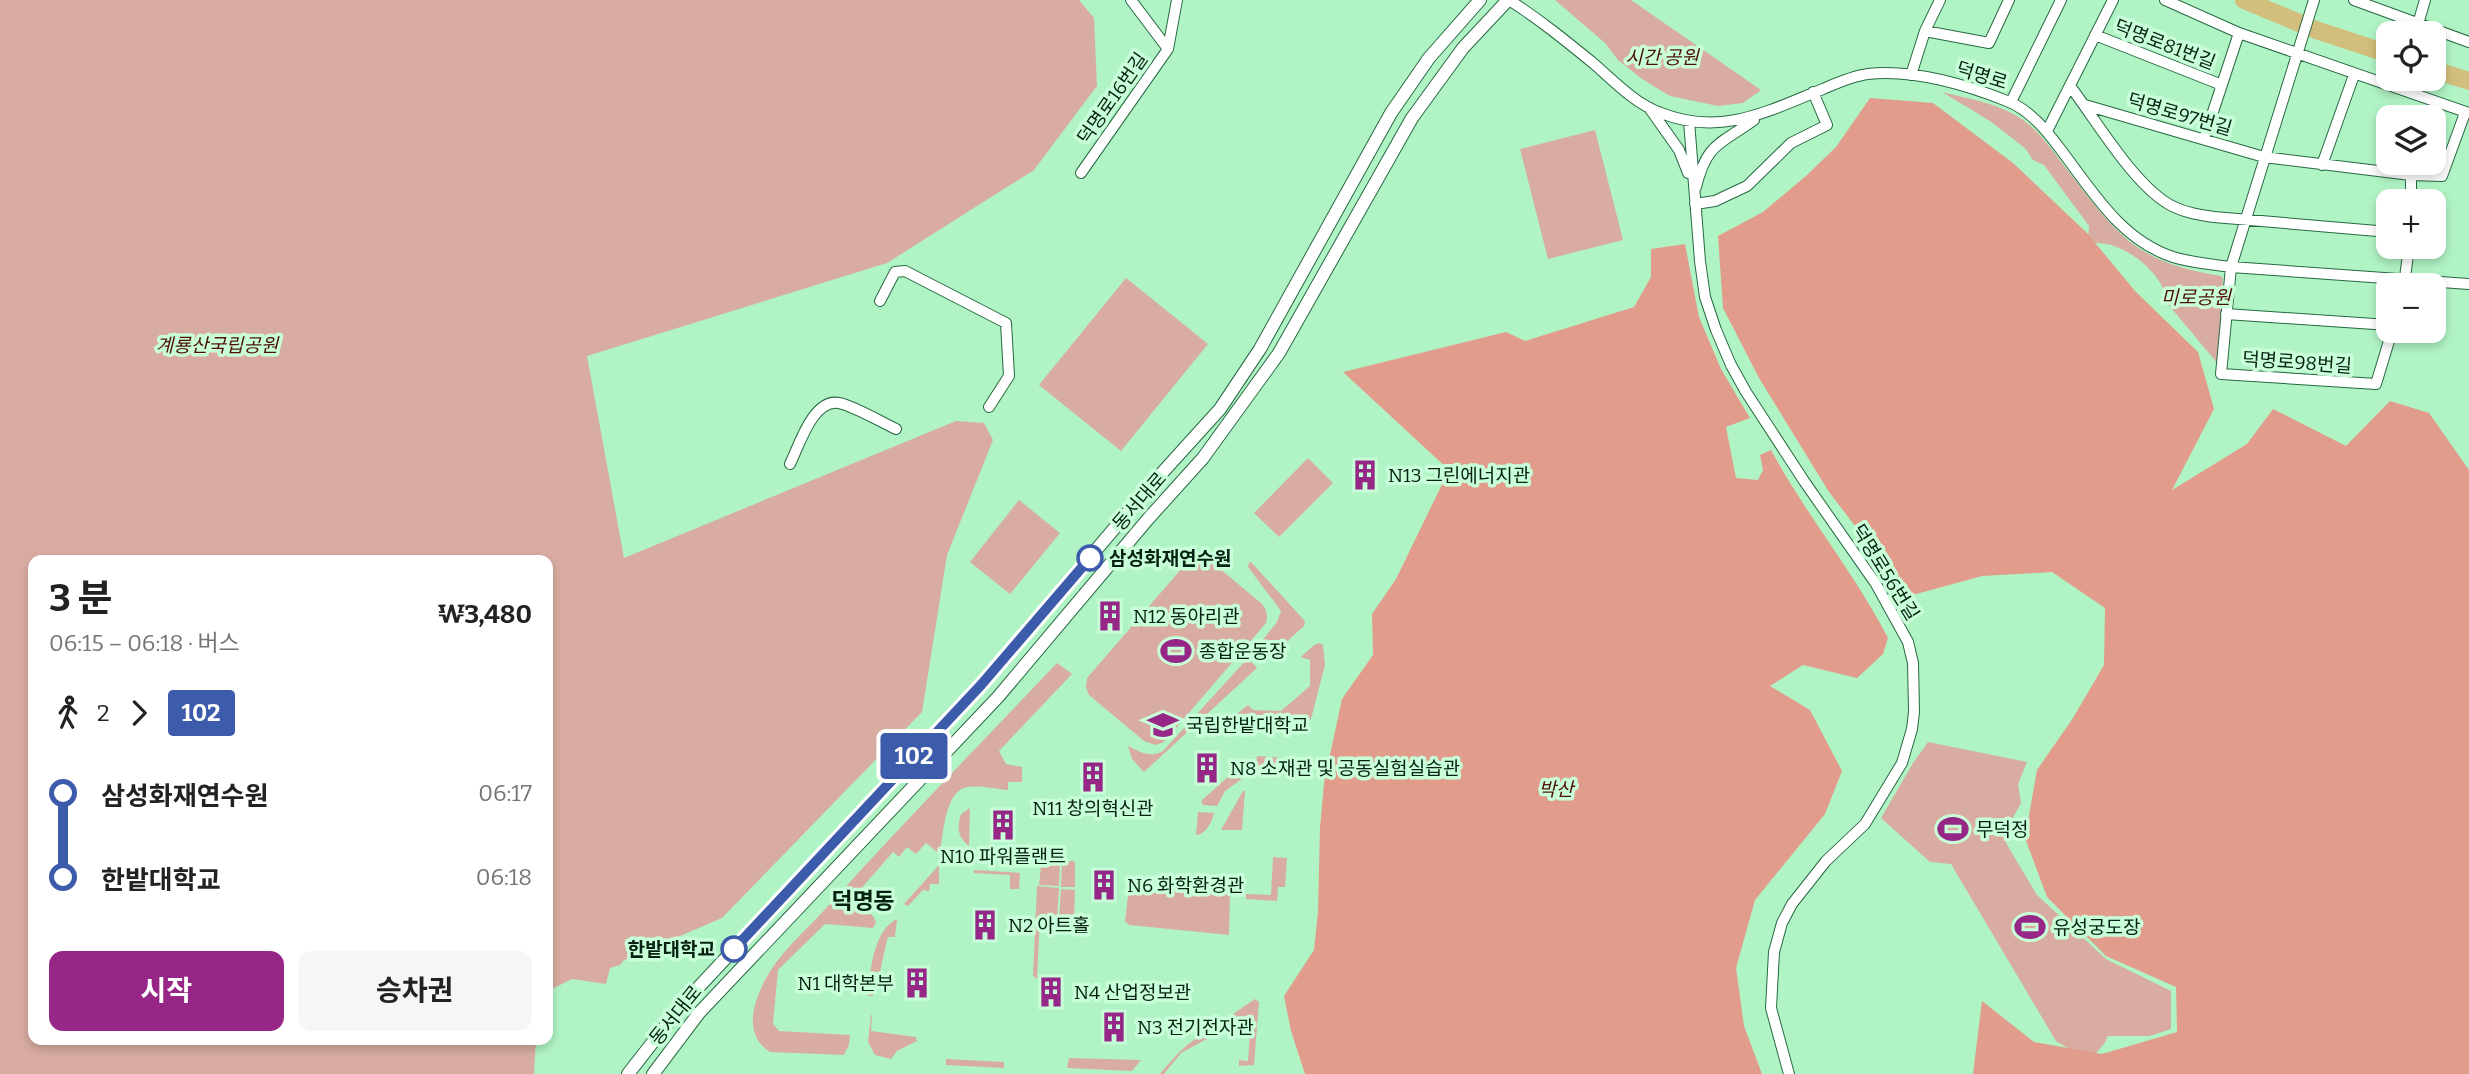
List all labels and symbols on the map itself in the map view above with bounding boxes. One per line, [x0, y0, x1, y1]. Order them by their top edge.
street label: 덕명로81번길 [2111, 15, 2219, 74]
park label: 시간 공원 [1625, 46, 1700, 69]
street label: 덕명로16번길 [1073, 48, 1152, 148]
street label: 덕명로 [1953, 57, 2010, 94]
street label: 덕명로97번길 [2125, 89, 2235, 140]
park label: 미로공원 [2161, 286, 2232, 309]
park label: 계룡산국립공원 [156, 334, 280, 357]
street label: 덕명로98번길 [2241, 347, 2353, 378]
building icon: N13 그린에너지관 [1348, 458, 1382, 492]
place label: N13 그린에너지관 [1388, 464, 1530, 487]
street label: 동서대로 [1108, 467, 1171, 535]
street label: 덕명로56번길 [1847, 520, 1924, 624]
marker: 삼성화재연수원 [1077, 545, 1103, 571]
place label: 삼성화재연수원 [1109, 547, 1231, 570]
building icon: N12 동아리관 [1093, 599, 1127, 633]
place label: N12 동아리관 [1133, 605, 1240, 628]
sports icon: 종합운동장 [1159, 634, 1193, 668]
place label: 종합운동장 [1199, 640, 1286, 663]
school or university icon: 국립한밭대학교 [1146, 708, 1180, 742]
place label: 국립한밭대학교 [1186, 714, 1308, 737]
line badge: 102 [874, 733, 954, 779]
building icon: N8 소재관 및 공동실험실습관 [1190, 751, 1224, 785]
place label: N8 소재관 및 공동실험실습관 [1230, 757, 1460, 780]
building icon: N11 창의혁신관 [1076, 760, 1110, 794]
park label: 박산 [1539, 778, 1576, 801]
place label: N11 창의혁신관 [1032, 797, 1154, 820]
building icon: N10 파워플랜트 [986, 808, 1020, 842]
sports icon: 무덕정 [1936, 812, 1970, 846]
place label: 무덕정 [1976, 818, 2028, 841]
place label: N10 파워플랜트 [940, 845, 1066, 868]
building icon: N6 화학환경관 [1087, 868, 1121, 902]
place label: N6 화학환경관 [1127, 874, 1244, 897]
district label: 덕명동 [831, 887, 895, 915]
building icon: N2 아트홀 [968, 908, 1002, 942]
sports icon: 유성궁도장 [2013, 910, 2047, 944]
place label: N2 아트홀 [1008, 914, 1090, 937]
place label: 유성궁도장 [2053, 916, 2140, 939]
marker: 한밭대학교 [721, 936, 747, 962]
place label: 한밭대학교 [628, 938, 715, 961]
building icon: N1 대학본부 [900, 966, 934, 1000]
place label: N1 대학본부 [798, 972, 894, 995]
building icon: N4 산업정보관 [1034, 975, 1068, 1009]
street label: 동서대로 [644, 981, 706, 1050]
place label: N4 산업정보관 [1074, 981, 1191, 1004]
building icon: N3 전기전자관 [1097, 1010, 1131, 1044]
place label: N3 전기전자관 [1137, 1016, 1254, 1039]

